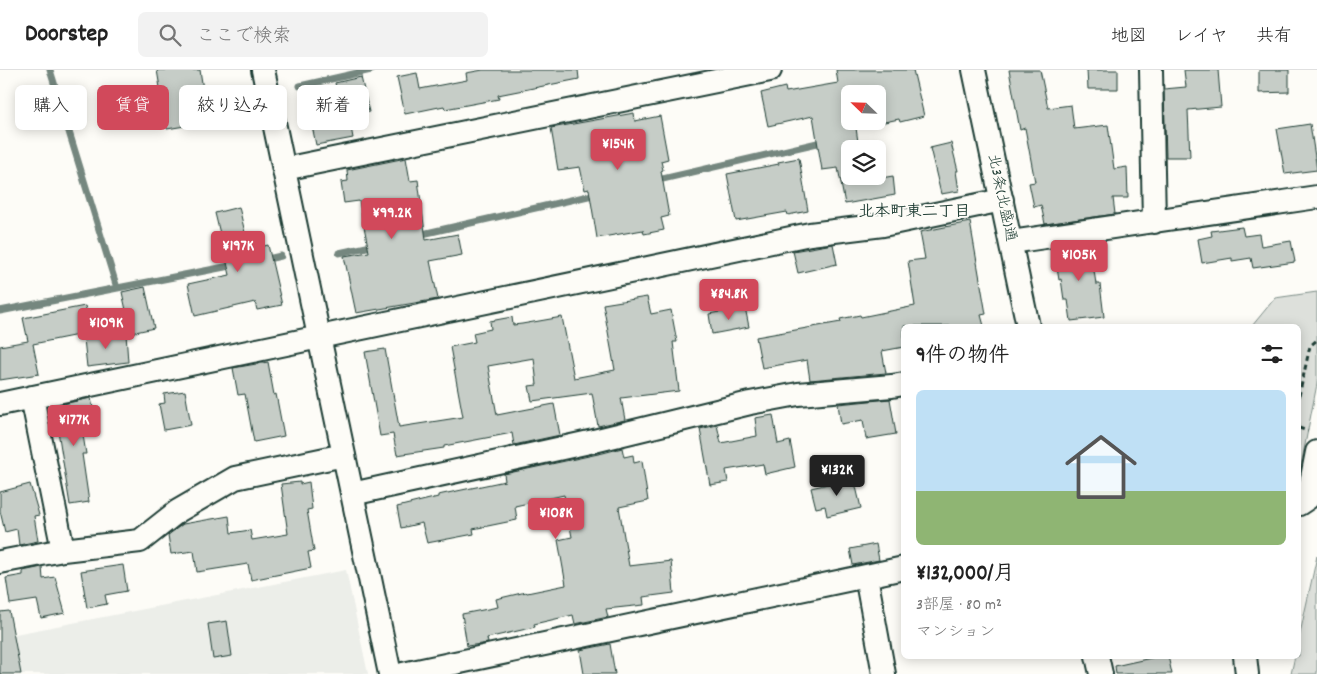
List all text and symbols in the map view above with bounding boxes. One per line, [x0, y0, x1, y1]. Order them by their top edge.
search box [138, 12, 488, 57]
text: Doorstep [25, 18, 108, 52]
icon: search [156, 21, 184, 49]
text: ここで検索 [196, 24, 291, 51]
text: 地図 [1111, 25, 1147, 50]
text: レイヤ [1175, 25, 1228, 50]
text: 共有 [1256, 25, 1292, 50]
chip: 購入 [15, 85, 87, 130]
chip: 賃貸 [97, 85, 169, 130]
chip: 絞り込み [179, 85, 287, 130]
chip: 新着 [297, 85, 369, 130]
north arrow [841, 85, 886, 130]
map controls [841, 85, 886, 185]
pin: ¥154K [583, 128, 653, 171]
text: ¥154K [602, 133, 634, 156]
button: layers [841, 140, 886, 185]
street label: 北3条(北盛)通 [981, 152, 1021, 244]
pin: ¥99.2K [351, 198, 433, 240]
district label: 北本町東二丁目 [858, 201, 970, 224]
text: ¥99.2K [372, 202, 412, 225]
pin: ¥197K [203, 230, 273, 273]
text: ¥197K [222, 235, 254, 258]
pin: ¥105K [1044, 240, 1114, 282]
text: ¥105K [1062, 244, 1096, 267]
pin: ¥84.8K [688, 278, 770, 321]
text: ¥84.8K [710, 283, 748, 306]
pin: ¥109K [71, 308, 141, 350]
text: ¥109K [89, 312, 123, 335]
icon: filters [1258, 340, 1286, 368]
text: 9件の物件 [916, 342, 1010, 372]
pin: ¥177K [39, 404, 109, 447]
text: ¥177K [59, 409, 89, 432]
icon: home [1056, 422, 1146, 512]
pin: ¥132K [802, 454, 872, 497]
text: ¥132K [821, 459, 853, 482]
pin: ¥108K [521, 498, 591, 540]
text: ¥108K [539, 502, 573, 525]
text: ¥132,000/月 [916, 560, 1015, 590]
text: 3部屋 · 80 m² [916, 594, 1002, 617]
text: マンション [916, 621, 995, 644]

